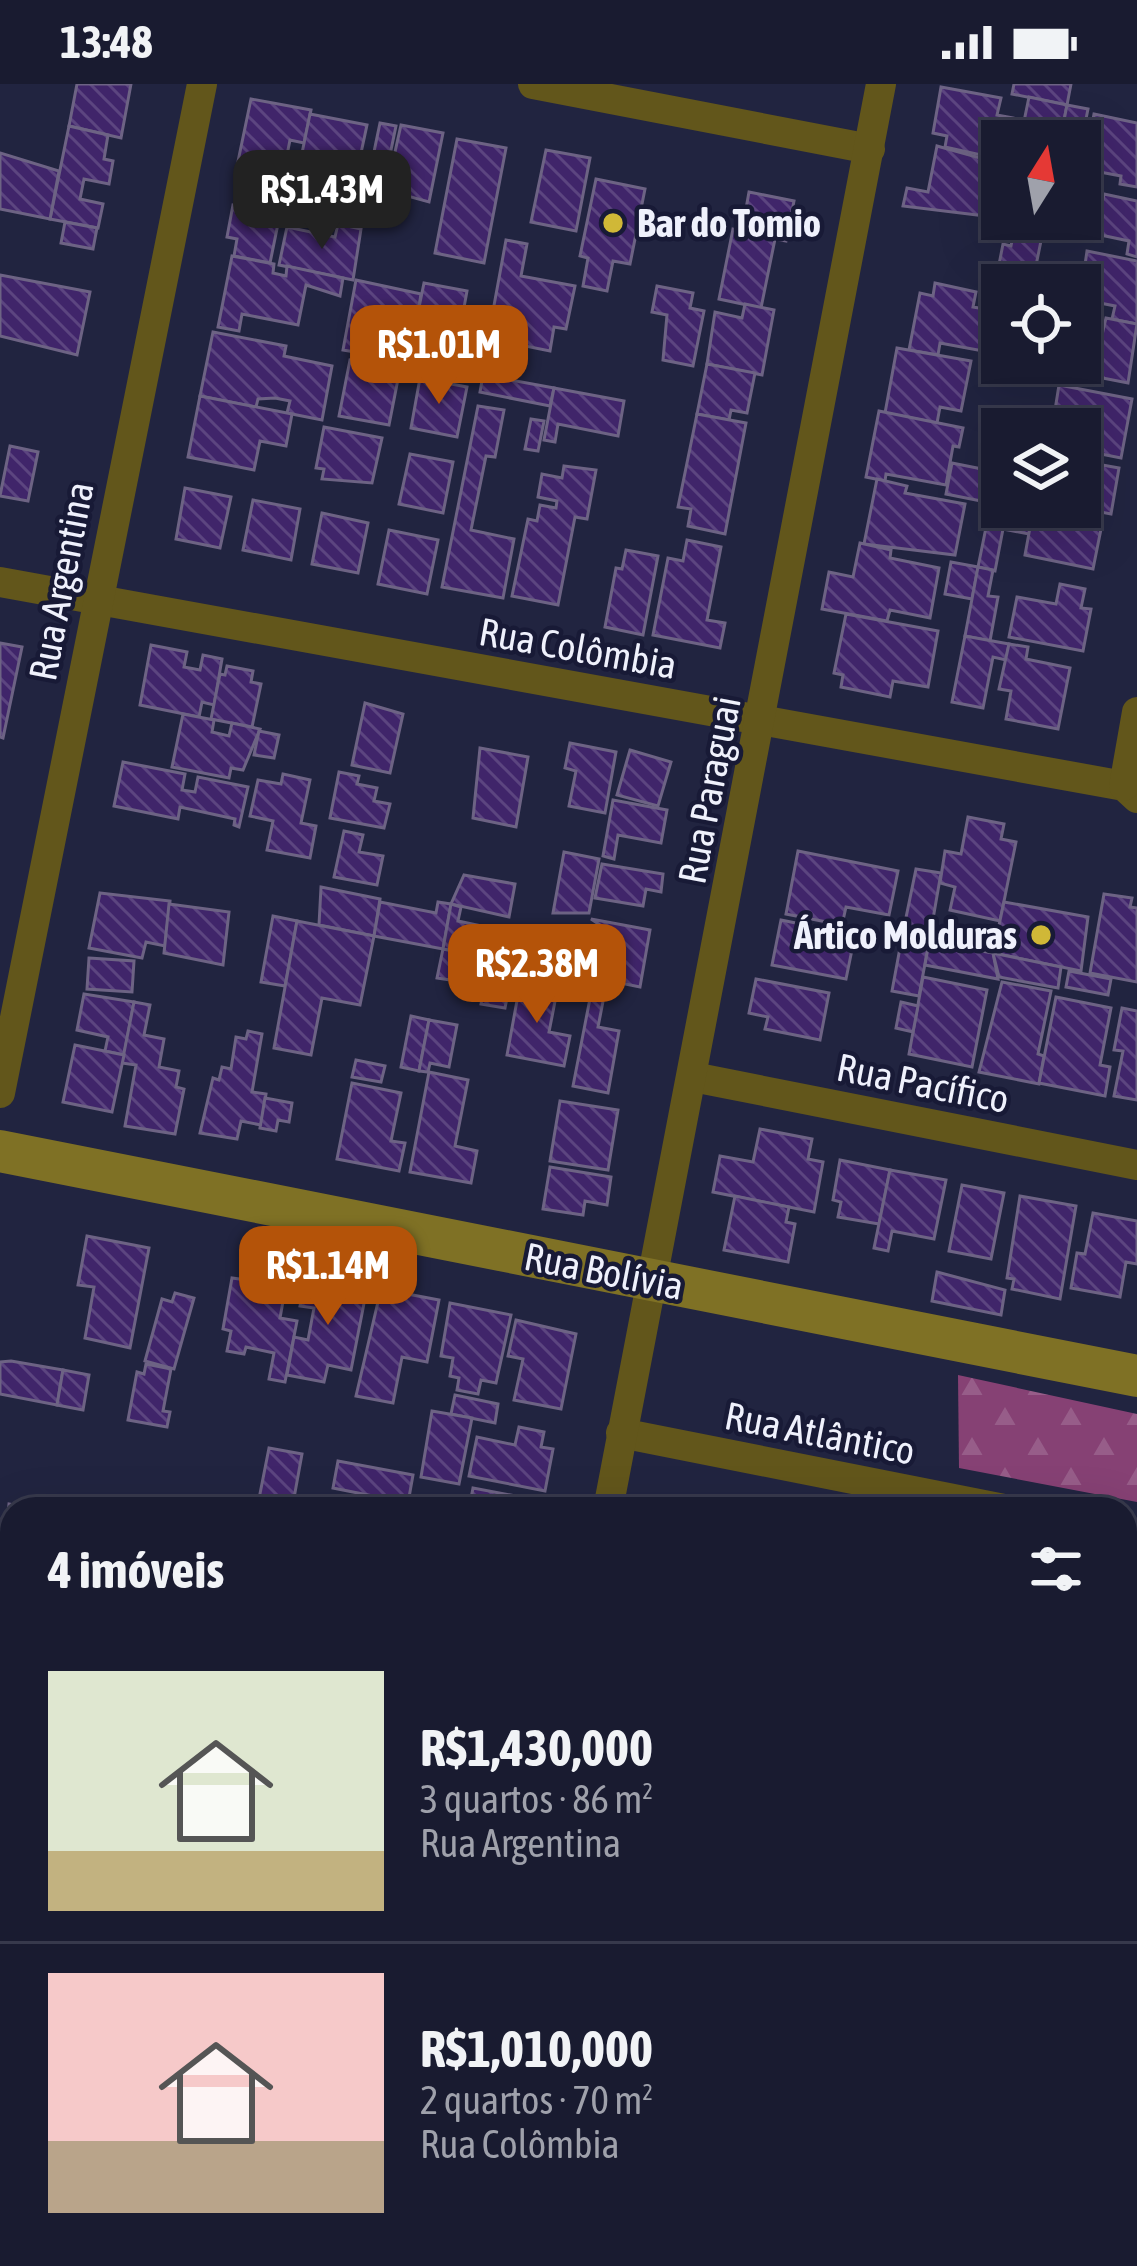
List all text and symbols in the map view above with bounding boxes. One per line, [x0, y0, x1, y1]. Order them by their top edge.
text: 13:48 [60, 16, 153, 68]
north arrow [981, 120, 1101, 240]
map controls [981, 120, 1101, 528]
pin: R$1.43M [211, 150, 433, 252]
text: R$1.43M [260, 167, 384, 211]
place label: Bar do Tomio [637, 201, 821, 245]
marker: Bar do Tomio [600, 210, 626, 236]
button: locate [981, 264, 1101, 384]
pin: R$1.01M [328, 305, 550, 407]
text: R$1.01M [377, 322, 501, 366]
button: layers [981, 408, 1101, 528]
street label: Rua Argentina [20, 478, 102, 684]
street label: Rua Colômbia [476, 609, 680, 687]
street label: Rua Paraguai [669, 693, 749, 887]
place label: Ártico Molduras [793, 913, 1017, 957]
marker: Ártico Molduras [1028, 922, 1054, 948]
pin: R$2.38M [426, 924, 648, 1026]
text: R$2.38M [475, 941, 599, 985]
street label: Rua Pacífico [833, 1045, 1013, 1121]
pin: R$1.14M [217, 1226, 439, 1328]
street label: Rua Bolívia [521, 1234, 687, 1308]
text: R$1.14M [266, 1243, 390, 1287]
street label: Rua Atlântico [721, 1393, 919, 1473]
icon: filters [1023, 1536, 1089, 1602]
text: 4 imóveis [48, 1540, 224, 1599]
text: R$1,430,000 [420, 1718, 653, 1777]
icon: home [144, 1719, 288, 1863]
text: 3 quartos · 86 m² [420, 1777, 653, 1821]
text: Rua Argentina [420, 1821, 621, 1865]
text: R$1,010,000 [420, 2019, 653, 2078]
icon: home [144, 2021, 288, 2165]
text: 2 quartos · 70 m² [420, 2078, 653, 2122]
text: Rua Colômbia [420, 2122, 620, 2166]

